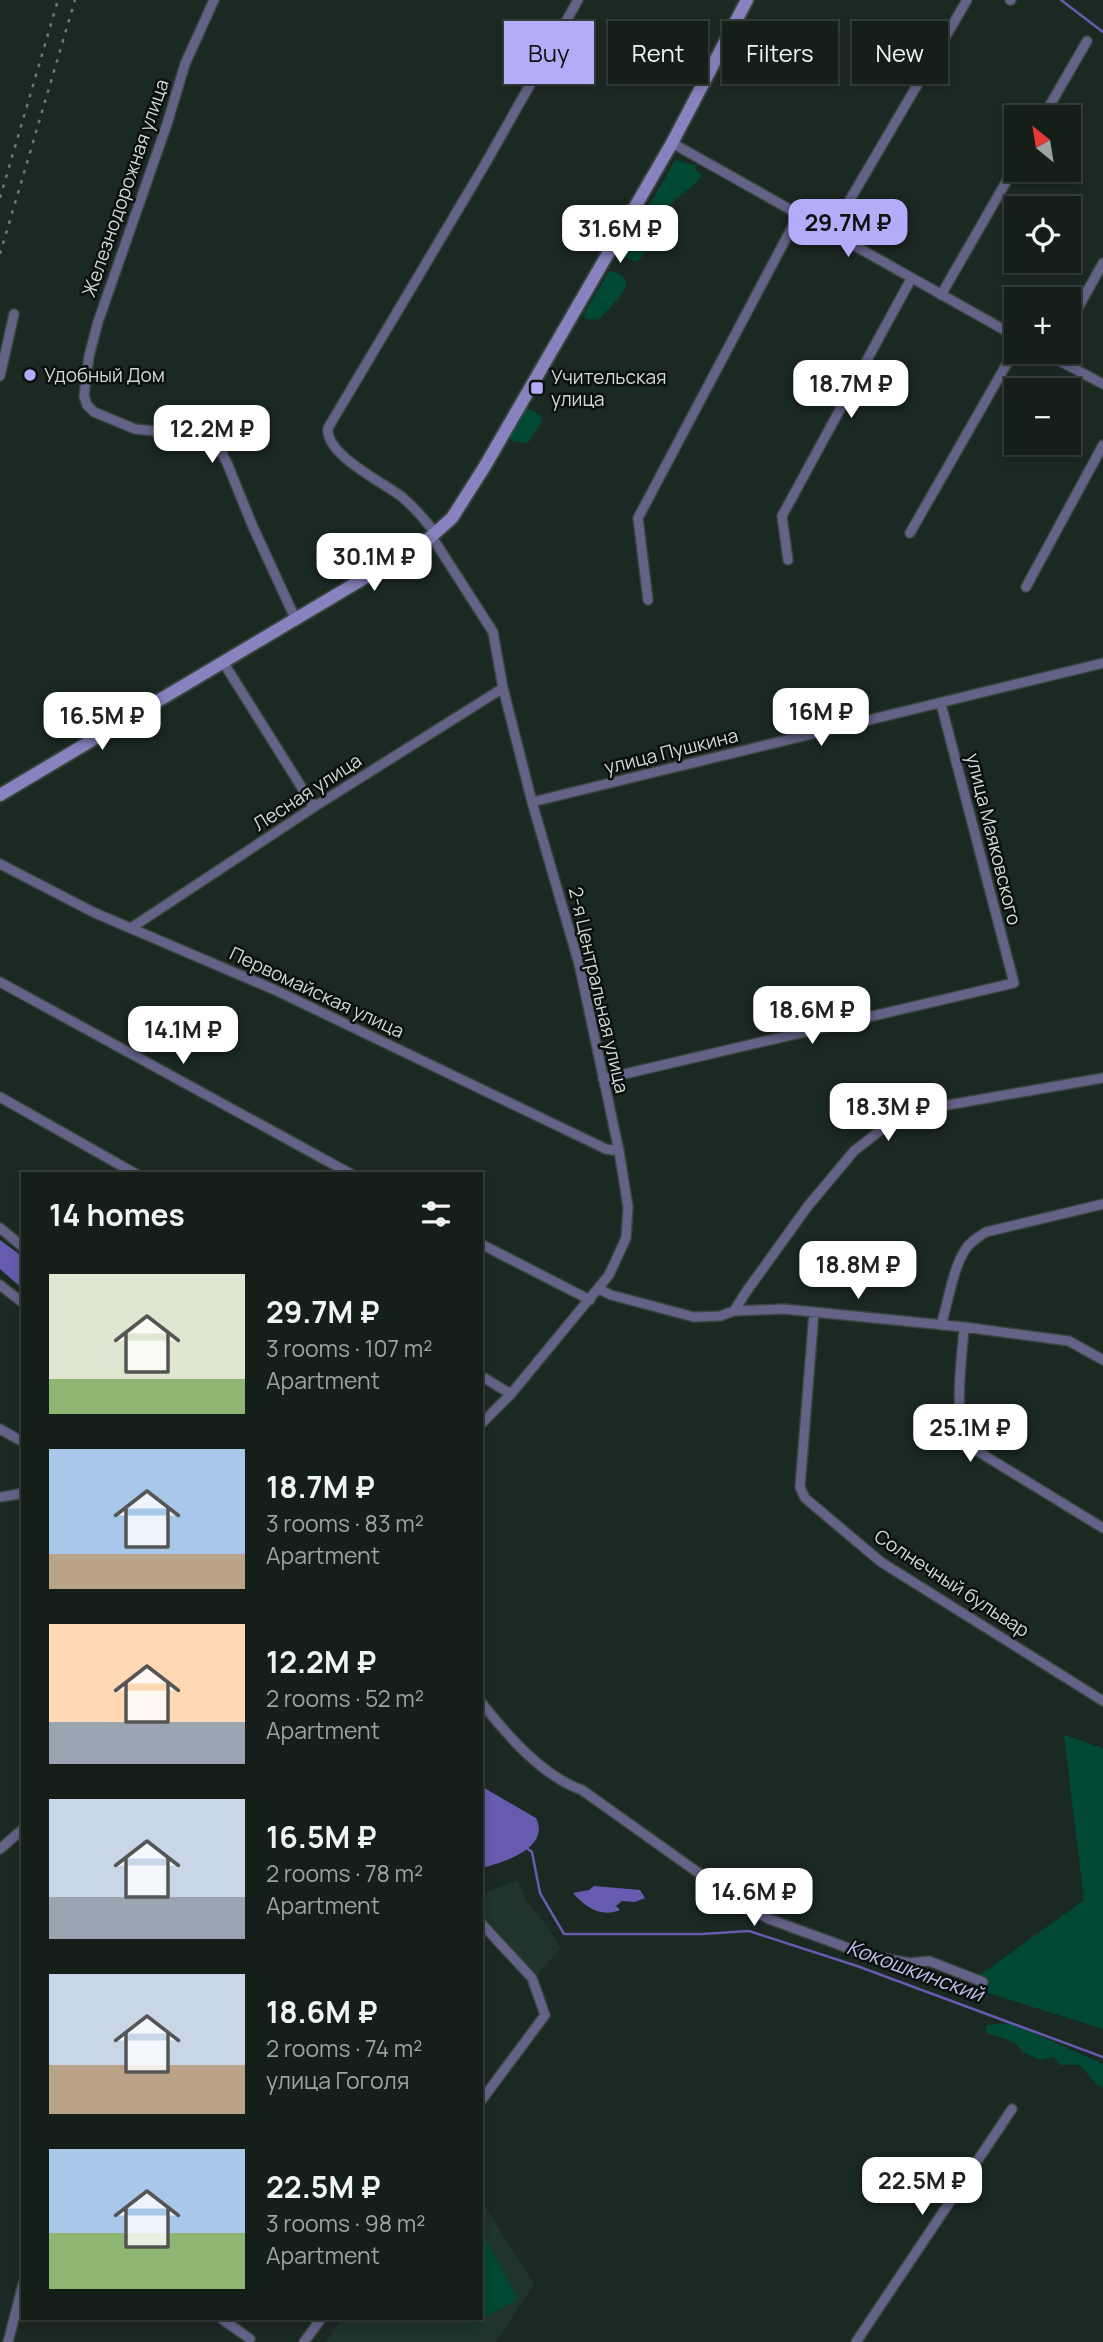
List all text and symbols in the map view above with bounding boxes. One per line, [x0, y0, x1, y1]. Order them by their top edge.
chip: Buy [504, 21, 594, 84]
chip: Rent [608, 21, 708, 84]
chip: Filters [722, 21, 838, 84]
chip: New [852, 21, 948, 84]
street label: Железнодорожная улица [75, 75, 175, 301]
north arrow [1004, 105, 1082, 182]
map controls [1004, 105, 1081, 455]
button: locate [1004, 196, 1081, 273]
pin: 29.7M ₽ [783, 200, 913, 259]
pin: 31.6M ₽ [555, 205, 685, 265]
text: 29.7M ₽ [804, 206, 892, 238]
text: 31.6M ₽ [578, 212, 662, 244]
button: + [1004, 287, 1081, 364]
pin: 18.7M ₽ [786, 360, 916, 420]
place label: Удобный Дом [44, 362, 165, 388]
place label: Учительская улица [551, 364, 666, 412]
marker: Удобный Дом [22, 367, 38, 383]
text: 18.7M ₽ [809, 367, 893, 399]
button: − [1004, 378, 1081, 455]
marker: Учительская улица [529, 380, 545, 396]
pin: 12.2M ₽ [147, 406, 277, 465]
text: 12.2M ₽ [170, 412, 254, 444]
pin: 30.1M ₽ [309, 534, 439, 593]
text: 30.1M ₽ [333, 540, 415, 572]
pin: 16M ₽ [772, 688, 870, 748]
pin: 16.5M ₽ [37, 692, 167, 752]
text: 16M ₽ [789, 695, 853, 727]
text: 16.5M ₽ [60, 699, 144, 731]
street label: улица Пушкина [601, 722, 741, 780]
street label: Лесная улица [248, 747, 366, 837]
street label: улица Маяковского [960, 750, 1028, 928]
street label: 2-я Центральная улица [563, 884, 635, 1096]
street label: Первомайская улица [225, 940, 409, 1044]
pin: 18.6M ₽ [747, 986, 877, 1046]
text: 18.6M ₽ [769, 993, 855, 1025]
pin: 14.1M ₽ [118, 1006, 248, 1066]
text: 14.1M ₽ [144, 1013, 222, 1045]
pin: 18.3M ₽ [823, 1084, 953, 1143]
text: 18.3M ₽ [846, 1090, 930, 1122]
text: 14 homes [49, 1194, 185, 1235]
icon: filters [417, 1195, 455, 1233]
pin: 18.8M ₽ [793, 1242, 923, 1301]
text: 18.8M ₽ [815, 1248, 901, 1280]
text: 29.7M ₽ [266, 1291, 380, 1332]
icon: home [105, 1302, 189, 1386]
text: 3 rooms · 107 m² [266, 1332, 432, 1364]
text: Apartment [266, 1364, 380, 1396]
pin: 25.1M ₽ [905, 1404, 1035, 1464]
text: 25.1M ₽ [929, 1411, 1011, 1443]
text: 18.7M ₽ [266, 1466, 375, 1507]
icon: home [105, 1477, 189, 1561]
text: 3 rooms · 83 m² [266, 1507, 424, 1539]
street label: Солнечный бульвар [869, 1523, 1035, 1643]
text: Apartment [266, 1539, 380, 1571]
text: 12.2M ₽ [266, 1641, 376, 1682]
icon: home [105, 1652, 189, 1736]
text: 2 rooms · 52 m² [266, 1682, 424, 1714]
text: Apartment [266, 1714, 380, 1746]
text: 16.5M ₽ [266, 1816, 377, 1857]
icon: home [105, 1827, 189, 1911]
text: 2 rooms · 78 m² [266, 1857, 423, 1889]
pin: 14.6M ₽ [689, 1868, 819, 1928]
text: 14.6M ₽ [712, 1875, 796, 1907]
text: Apartment [266, 1889, 380, 1921]
water label: Кокошкинский [843, 1932, 989, 2008]
text: 18.6M ₽ [266, 1991, 377, 2032]
icon: home [105, 2002, 189, 2086]
text: 2 rooms · 74 m² [266, 2032, 422, 2064]
text: улица Гоголя [266, 2064, 410, 2096]
pin: 22.5M ₽ [857, 2158, 987, 2217]
text: 22.5M ₽ [878, 2164, 966, 2196]
text: 22.5M ₽ [266, 2166, 381, 2207]
icon: home [105, 2177, 189, 2261]
text: 3 rooms · 98 m² [266, 2207, 426, 2239]
text: Apartment [266, 2239, 380, 2271]

